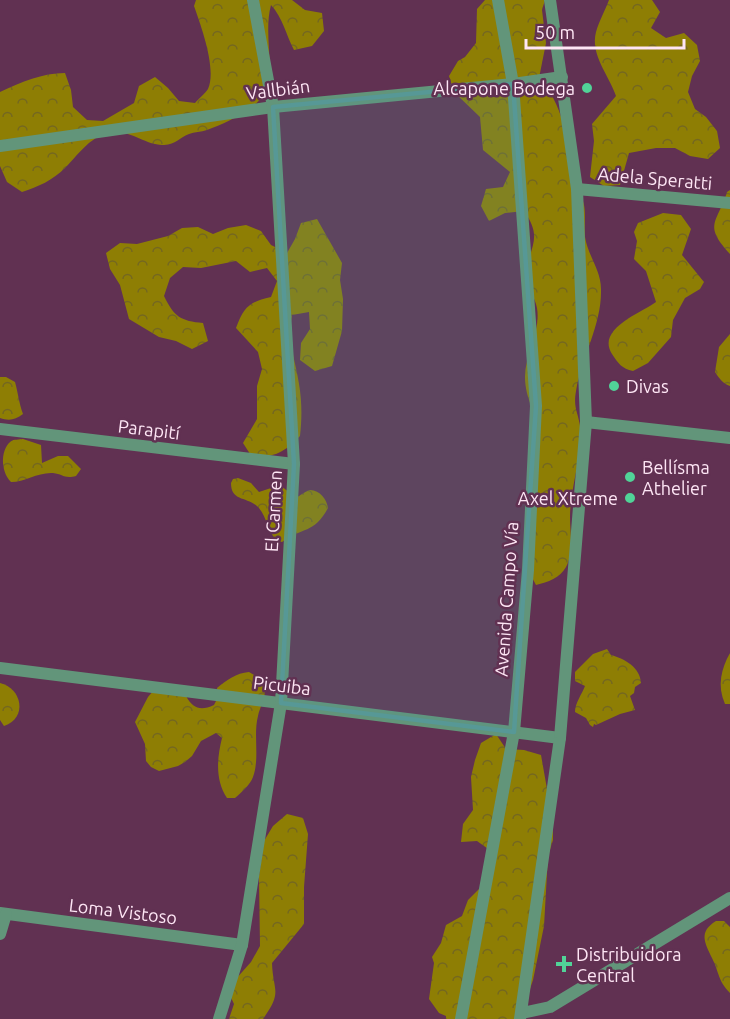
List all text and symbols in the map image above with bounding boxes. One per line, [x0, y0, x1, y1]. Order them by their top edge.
scale bar [526, 12, 684, 50]
text: 50 m [535, 22, 575, 42]
street label: Vallbián [245, 75, 311, 103]
place label: Alcapone Bodega [434, 78, 575, 98]
marker: Alcapone Bodega [580, 81, 594, 95]
street label: Adela Speratti [597, 163, 713, 193]
place label: Divas [626, 376, 669, 396]
marker: Divas [607, 379, 621, 393]
street label: Parapití [117, 415, 182, 443]
place label: Bellísma Athelier [642, 457, 710, 498]
street label: El Carmen [261, 470, 285, 552]
marker: Bellísma Athelier [623, 470, 637, 484]
place label: Axel Xtreme [518, 488, 618, 508]
marker: Axel Xtreme [623, 491, 637, 505]
street label: Avenida Campo Vía [491, 521, 521, 677]
street label: Picuiba [252, 672, 312, 698]
street label: Loma Vistoso [68, 894, 178, 928]
place label: Distribuidora Central [576, 944, 681, 985]
marker: Distribuidora Central [557, 957, 571, 971]

